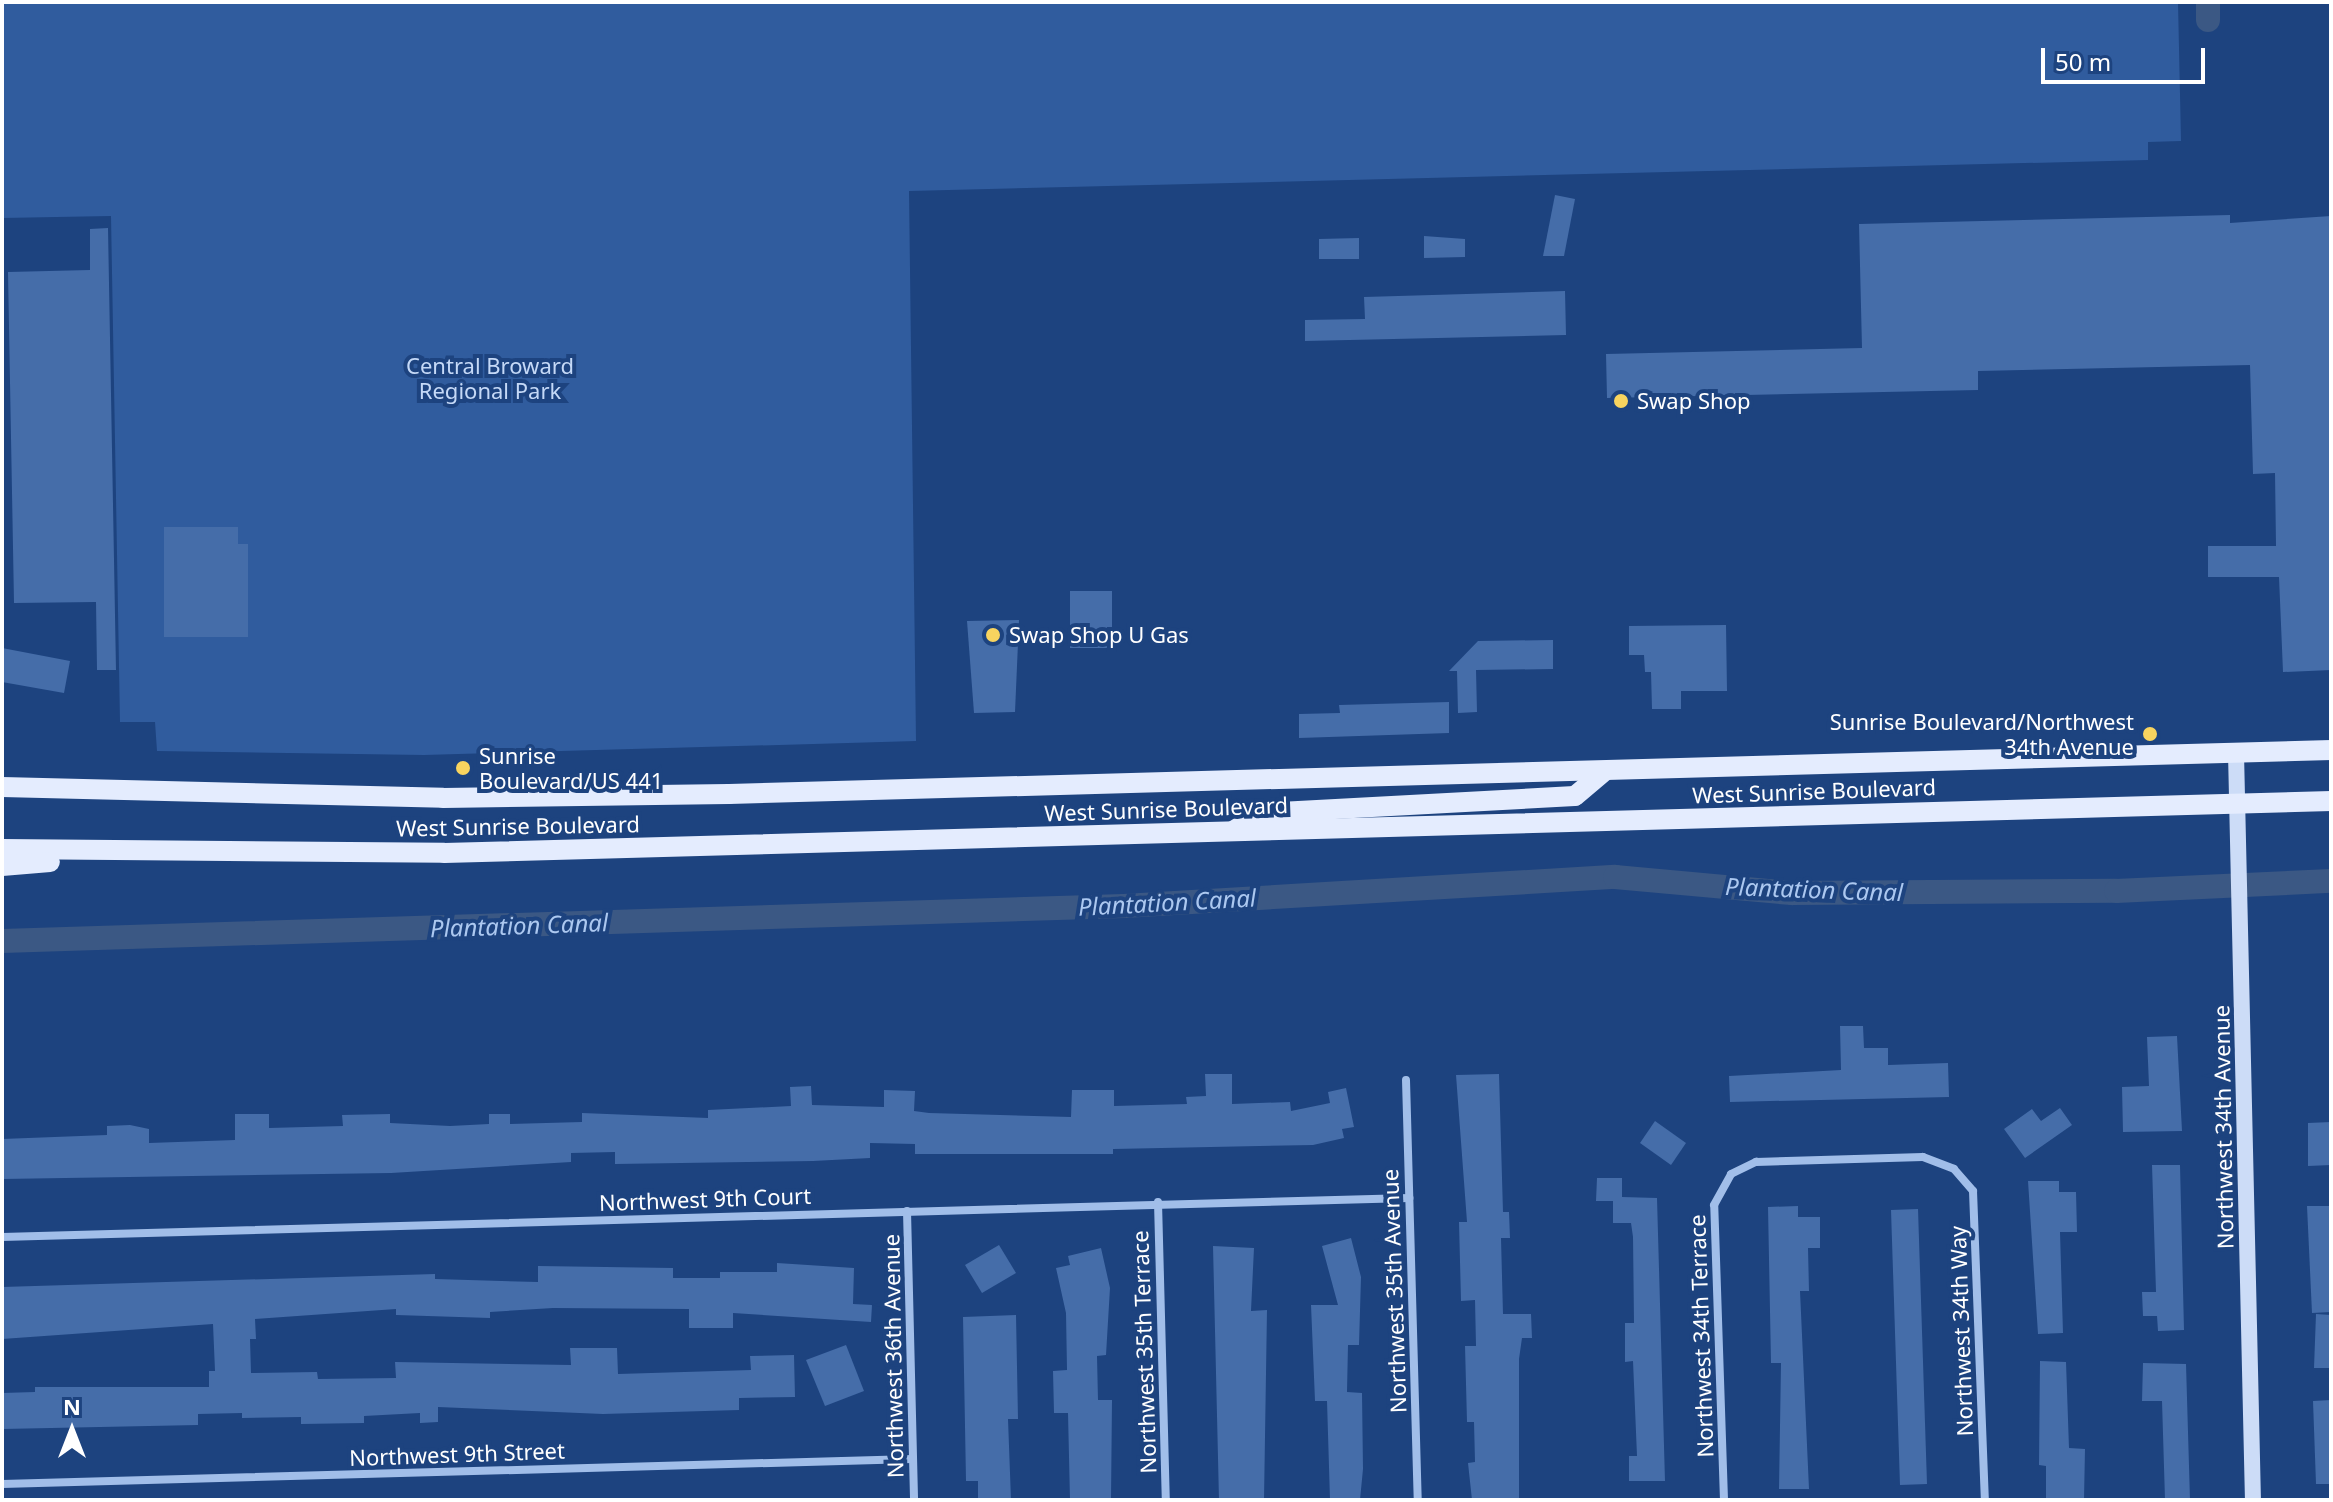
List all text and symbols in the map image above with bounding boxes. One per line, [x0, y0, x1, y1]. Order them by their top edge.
scale bar [2045, 32, 2209, 82]
text: 50 m [2055, 45, 2111, 78]
park label: Central Broward Regional Park [406, 352, 574, 404]
place label: Swap Shop [1637, 388, 1750, 414]
marker: Swap Shop [1612, 392, 1630, 410]
place label: Swap Shop U Gas [1009, 622, 1189, 648]
marker: Swap Shop U Gas [984, 626, 1002, 644]
place label: Sunrise Boulevard/Northwest 34th Avenue [1830, 708, 2134, 760]
marker: Sunrise Boulevard/Northwest 34th Avenue [2141, 725, 2159, 743]
place label: Sunrise Boulevard/US 441 [479, 742, 663, 794]
marker: Sunrise Boulevard/US 441 [454, 759, 472, 777]
street label: West Sunrise Boulevard [1692, 774, 1936, 808]
street label: West Sunrise Boulevard [1044, 792, 1288, 826]
street label: West Sunrise Boulevard [396, 811, 640, 841]
water label: Plantation Canal [1724, 871, 1904, 907]
water label: Plantation Canal [1077, 883, 1257, 921]
water label: Plantation Canal [429, 907, 609, 943]
street label: Northwest 34th Avenue [2208, 1005, 2238, 1249]
street label: Northwest 35th Avenue [1377, 1169, 1411, 1413]
street label: Northwest 9th Court [598, 1182, 812, 1216]
street label: Northwest 34th Terrace [1684, 1214, 1718, 1458]
street label: Northwest 34th Way [1944, 1225, 1978, 1437]
street label: Northwest 35th Terrace [1127, 1230, 1161, 1474]
street label: Northwest 36th Avenue [878, 1234, 908, 1478]
north arrow [32, 1390, 112, 1470]
text: N [63, 1391, 81, 1421]
street label: Northwest 9th Street [349, 1437, 565, 1471]

